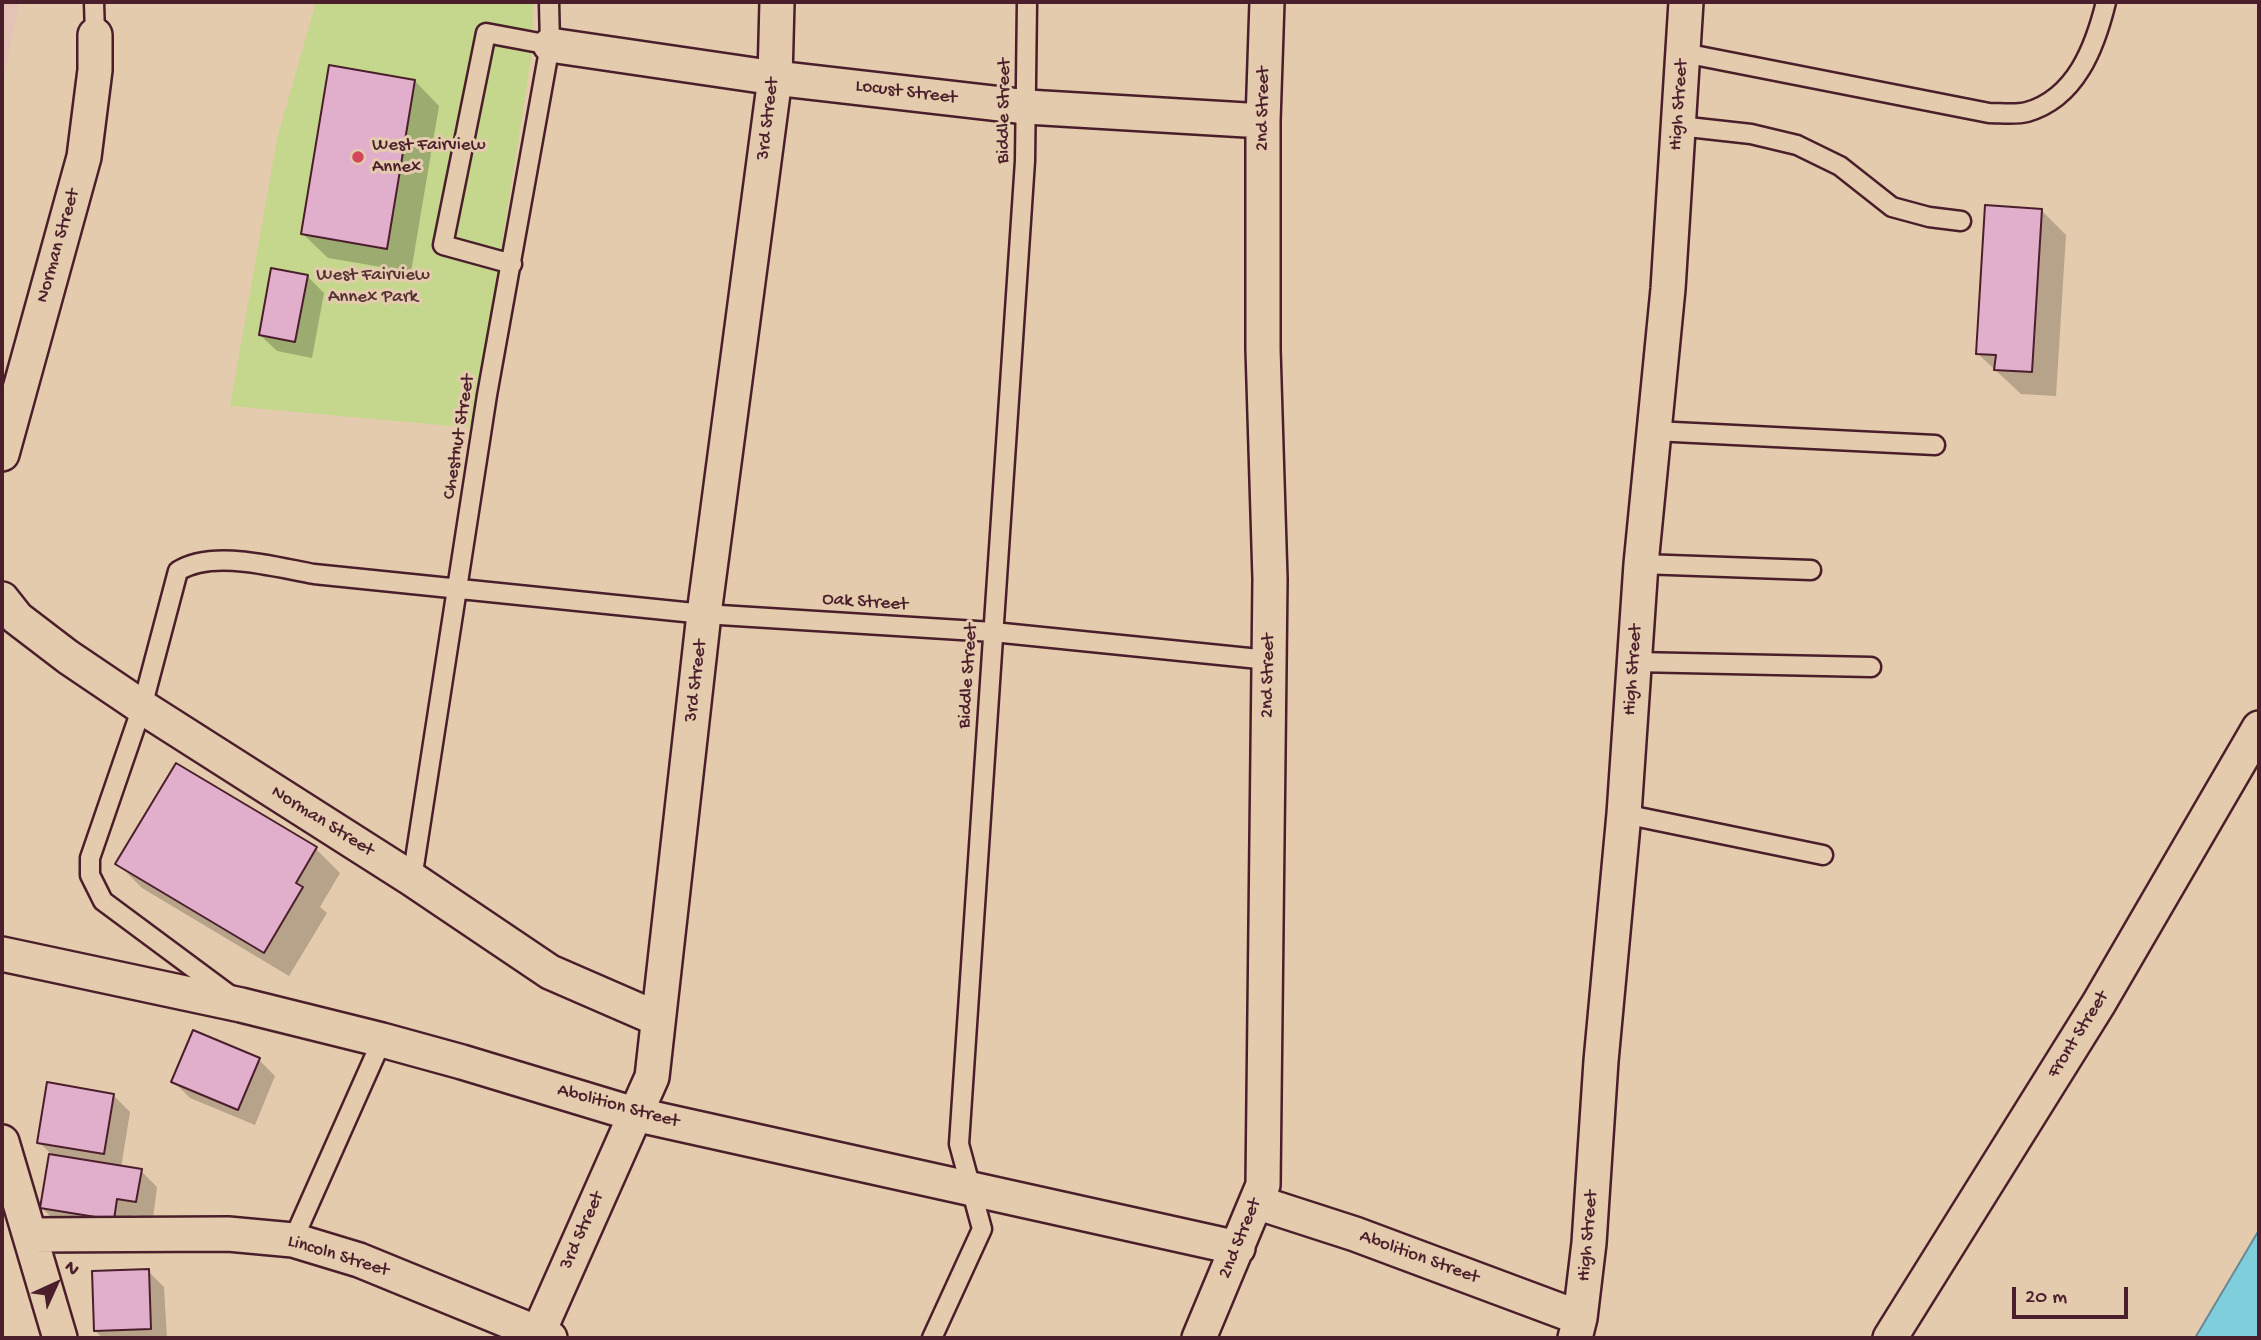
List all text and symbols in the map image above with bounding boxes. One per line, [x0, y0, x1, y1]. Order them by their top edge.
street label: Biddle Street [993, 58, 1017, 164]
street label: High Street [1665, 59, 1695, 151]
street label: 2nd Street [1252, 66, 1276, 152]
street label: Locust Street [854, 75, 958, 111]
street label: 3rd Street [753, 76, 785, 162]
place label: West Fairview Annex [372, 135, 485, 179]
marker: West Fairview Annex [350, 149, 366, 165]
street label: Norman Street [32, 187, 86, 305]
park label: West Fairview Annex Park [316, 265, 430, 309]
street label: Chestnut Street [439, 373, 481, 501]
street label: Oak Street [821, 589, 909, 617]
street label: Biddle Street [954, 623, 984, 729]
street label: High Street [1619, 624, 1649, 716]
street label: 2nd Street [1257, 633, 1281, 719]
street label: 3rd Street [681, 638, 713, 724]
street label: Norman Street [266, 781, 378, 863]
street label: Front Street [2043, 987, 2115, 1083]
street label: Abolition Street [555, 1080, 681, 1134]
street label: 3rd Street [556, 1189, 610, 1273]
street label: High Street [1574, 1190, 1604, 1282]
street label: 2nd Street [1215, 1195, 1267, 1283]
street label: Abolition Street [1356, 1226, 1482, 1290]
street label: Lincoln Street [285, 1231, 391, 1283]
north arrow [21, 1249, 91, 1319]
text: N [59, 1256, 84, 1281]
scale bar [2016, 1274, 2132, 1318]
text: 20 m [2025, 1286, 2067, 1311]

